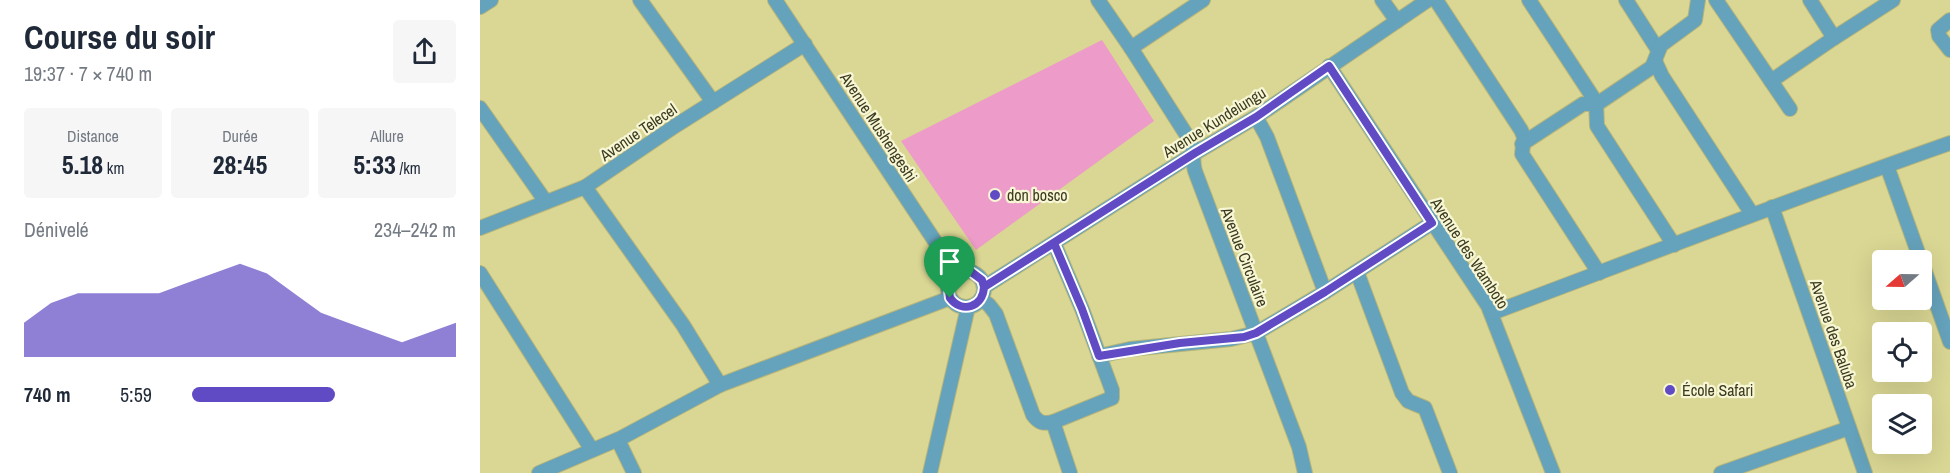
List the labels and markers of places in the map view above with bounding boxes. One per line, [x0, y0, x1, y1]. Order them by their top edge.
place label: don bosco [1007, 184, 1068, 206]
marker: don bosco [988, 188, 1002, 202]
pin [924, 236, 975, 298]
place label: École Safari [1682, 379, 1753, 401]
marker: École Safari [1663, 383, 1677, 397]

